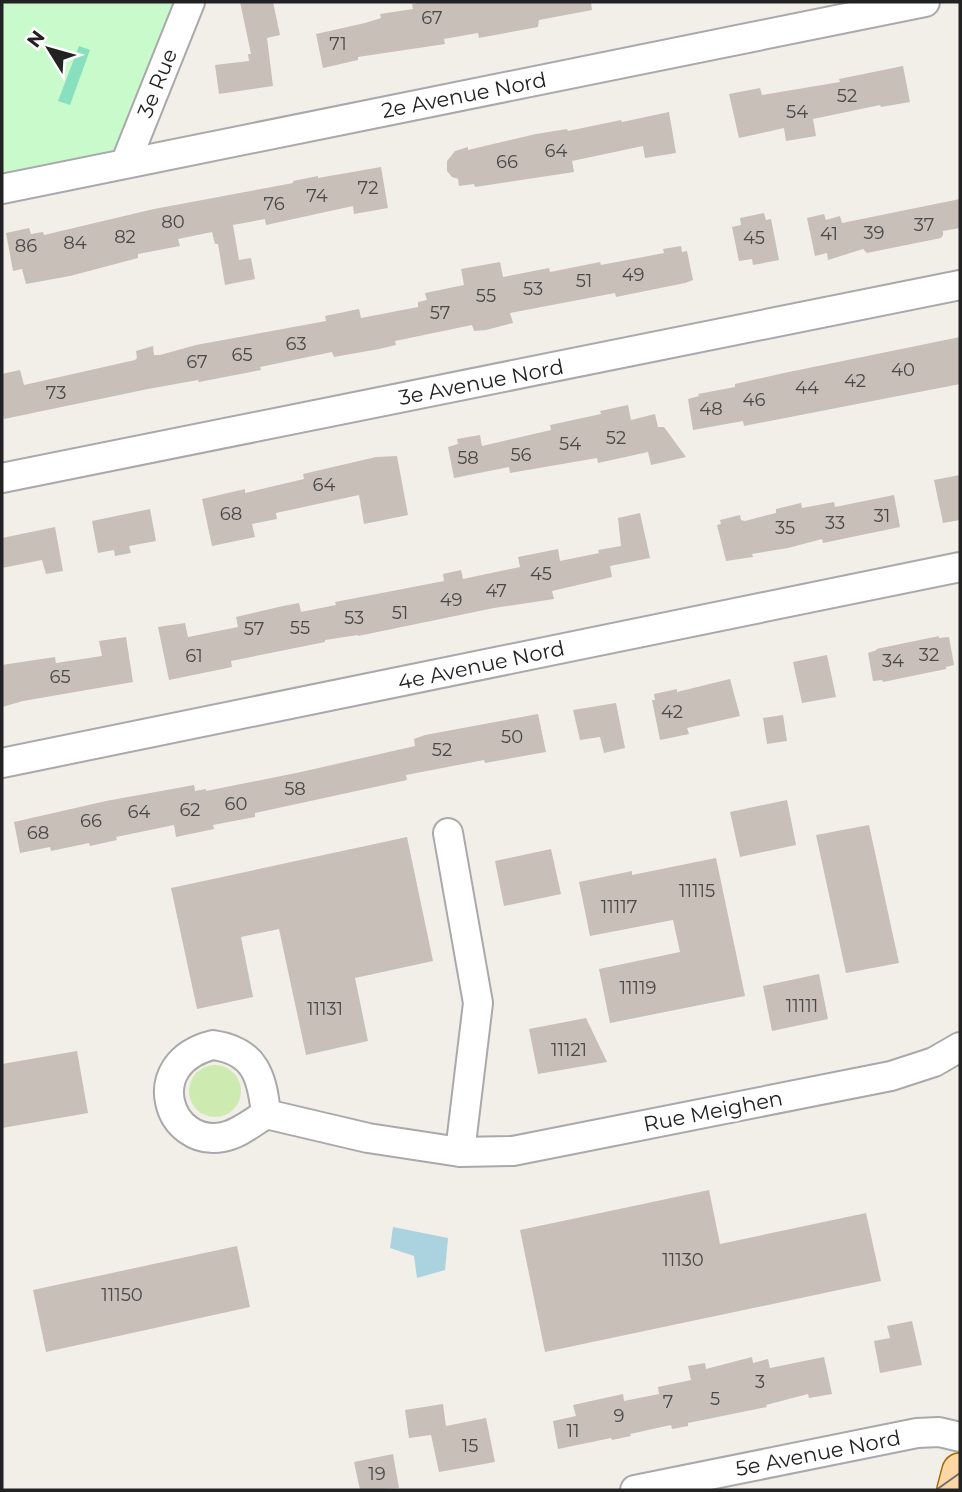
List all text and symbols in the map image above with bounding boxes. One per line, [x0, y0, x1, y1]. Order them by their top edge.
house number: 67 [421, 7, 443, 29]
north arrow [14, 14, 84, 84]
text: N [22, 26, 50, 52]
house number: 71 [329, 33, 347, 55]
street label: 3e Rue [132, 45, 182, 121]
street label: 2e Avenue Nord [380, 67, 548, 123]
house number: 52 [837, 85, 857, 107]
house number: 54 [786, 101, 808, 123]
house number: 64 [545, 140, 568, 162]
house number: 66 [496, 151, 518, 173]
house number: 72 [358, 177, 378, 199]
house number: 74 [306, 185, 328, 207]
house number: 76 [263, 193, 285, 215]
house number: 80 [161, 211, 185, 233]
house number: 37 [914, 214, 934, 236]
house number: 39 [863, 222, 885, 244]
house number: 41 [820, 223, 838, 245]
house number: 82 [114, 226, 136, 248]
house number: 45 [743, 227, 765, 249]
house number: 84 [63, 232, 87, 254]
house number: 86 [15, 235, 37, 257]
house number: 49 [622, 264, 644, 286]
house number: 51 [576, 270, 592, 292]
house number: 53 [523, 278, 543, 300]
house number: 55 [476, 285, 496, 307]
house number: 57 [430, 302, 450, 324]
house number: 63 [285, 333, 307, 355]
house number: 65 [231, 344, 253, 366]
house number: 67 [186, 351, 208, 373]
street label: 3e Avenue Nord [396, 354, 566, 410]
house number: 40 [891, 359, 915, 381]
house number: 42 [844, 370, 866, 392]
house number: 44 [795, 377, 819, 399]
house number: 73 [46, 382, 66, 404]
house number: 46 [743, 389, 765, 411]
house number: 48 [699, 398, 723, 420]
house number: 52 [606, 427, 626, 449]
house number: 54 [559, 433, 581, 455]
house number: 56 [510, 444, 532, 466]
house number: 58 [457, 447, 479, 469]
house number: 64 [313, 474, 336, 496]
house number: 68 [220, 503, 242, 525]
house number: 31 [874, 505, 890, 527]
house number: 33 [825, 512, 845, 534]
house number: 35 [775, 517, 795, 539]
house number: 45 [530, 563, 552, 585]
house number: 47 [485, 580, 507, 602]
house number: 49 [440, 589, 462, 611]
house number: 51 [392, 602, 408, 624]
house number: 53 [344, 607, 364, 629]
house number: 55 [290, 617, 310, 639]
house number: 57 [244, 618, 264, 640]
street label: 4e Avenue Nord [395, 635, 567, 695]
house number: 32 [919, 644, 939, 666]
house number: 61 [185, 645, 203, 667]
house number: 34 [882, 650, 904, 672]
house number: 65 [49, 666, 71, 688]
house number: 42 [661, 701, 683, 723]
house number: 50 [501, 726, 523, 748]
house number: 52 [432, 739, 452, 761]
house number: 58 [284, 778, 306, 800]
house number: 60 [225, 793, 247, 815]
house number: 62 [179, 799, 201, 821]
house number: 64 [128, 801, 151, 823]
house number: 66 [80, 810, 102, 832]
house number: 68 [27, 822, 49, 844]
house number: 11115 [679, 880, 715, 902]
house number: 11117 [601, 896, 637, 918]
house number: 11119 [620, 977, 657, 999]
house number: 11111 [786, 995, 818, 1017]
house number: 11131 [307, 998, 343, 1020]
house number: 11121 [551, 1039, 587, 1061]
street label: Rue Meighen [641, 1085, 785, 1137]
house number: 11130 [662, 1249, 704, 1271]
house number: 11150 [101, 1284, 143, 1306]
house number: 3 [755, 1371, 765, 1393]
house number: 5 [710, 1388, 720, 1410]
house number: 7 [663, 1391, 673, 1413]
house number: 9 [614, 1405, 625, 1427]
house number: 11 [567, 1420, 580, 1442]
street label: 5e Avenue Nord [733, 1425, 903, 1481]
house number: 15 [462, 1435, 478, 1457]
house number: 19 [368, 1463, 386, 1485]

